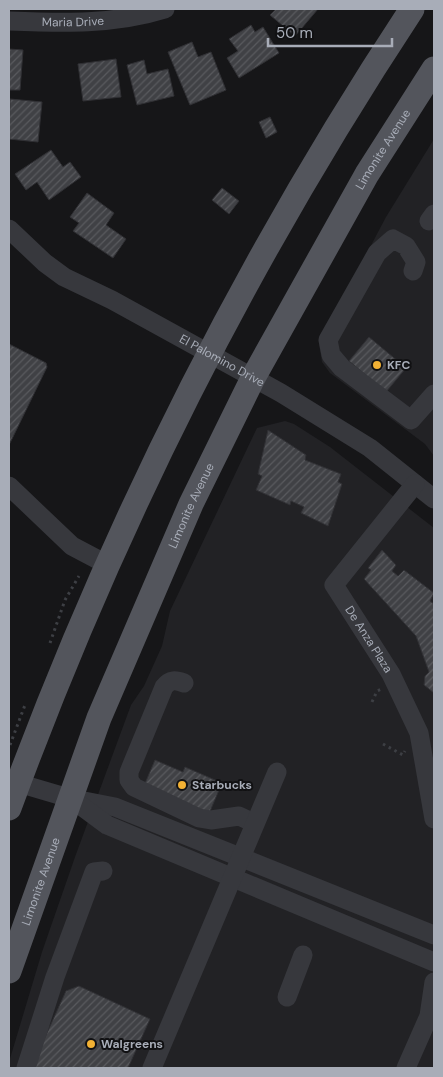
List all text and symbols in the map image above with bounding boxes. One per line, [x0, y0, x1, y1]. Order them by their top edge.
street label: Maria Drive [42, 13, 105, 30]
scale bar [268, 15, 392, 47]
text: 50 m [276, 23, 313, 43]
street label: Limonite Avenue [352, 106, 414, 192]
street label: El Palomino Drive [177, 331, 268, 391]
place label: KFC [387, 357, 411, 373]
marker: KFC [371, 359, 383, 371]
street label: Limonite Avenue [165, 460, 218, 551]
street label: De Anza Plaza [341, 603, 396, 676]
place label: Starbucks [192, 777, 252, 793]
marker: Starbucks [176, 779, 188, 791]
street label: Limonite Avenue [18, 835, 64, 928]
place label: Walgreens [101, 1036, 163, 1052]
marker: Walgreens [85, 1038, 97, 1050]

